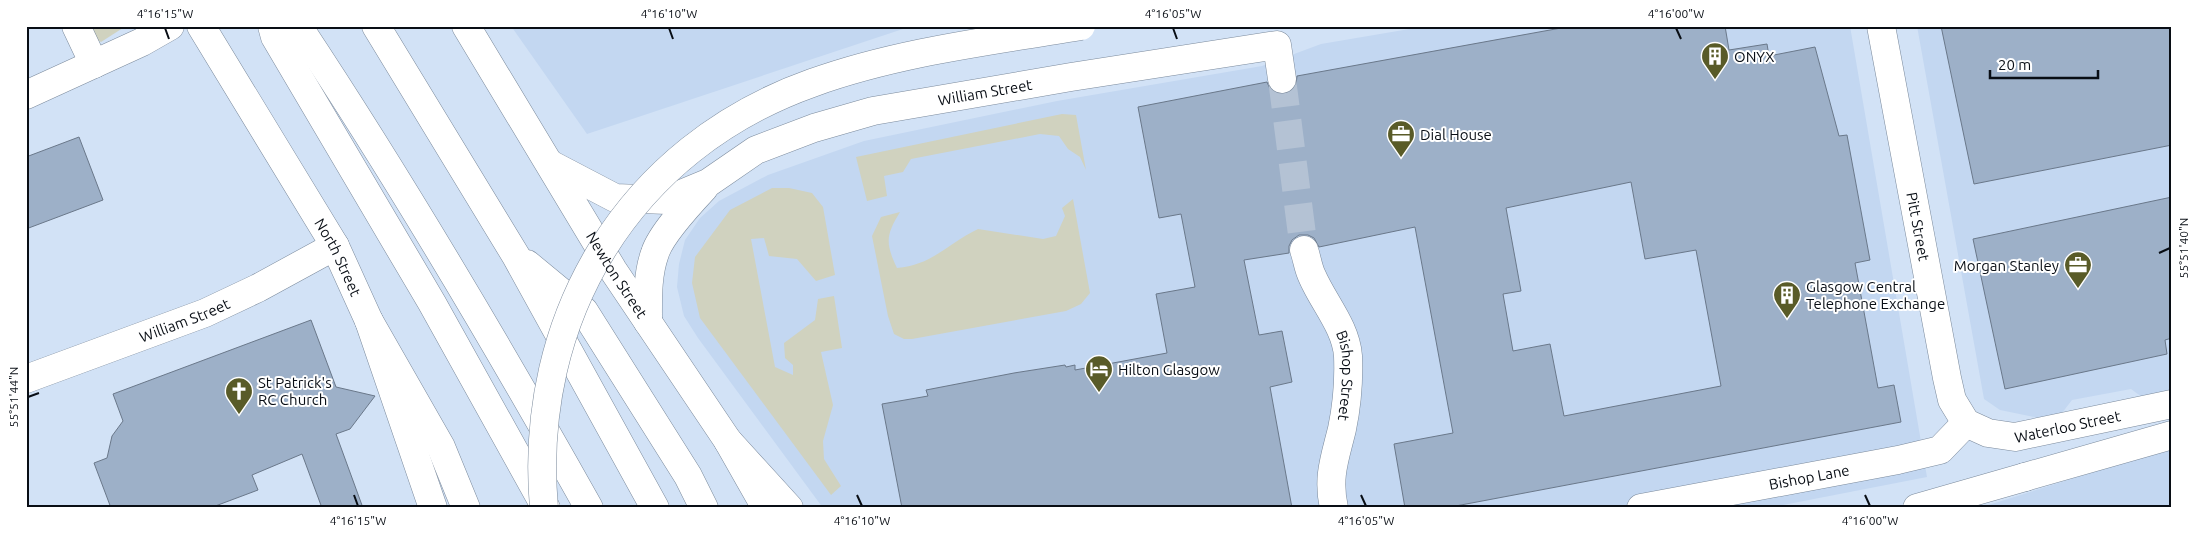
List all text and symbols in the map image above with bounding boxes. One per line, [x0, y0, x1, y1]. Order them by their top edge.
text: 4°16'15"W [137, 7, 193, 20]
text: 4°16'10"W [641, 7, 697, 20]
text: 4°16'05"W [1145, 7, 1201, 20]
text: 4°16'00"W [1648, 7, 1704, 20]
building icon: ONYX [1700, 41, 1730, 80]
place label: ONYX [1734, 48, 1775, 65]
scale bar [1990, 48, 2098, 80]
text: 20 m [1998, 56, 2031, 73]
street label: William Street [936, 75, 1033, 108]
office icon: Dial House [1386, 119, 1416, 158]
place label: Dial House [1420, 126, 1492, 143]
street label: Pitt Street [1904, 191, 1933, 262]
street label: North Street [312, 215, 365, 299]
text: 55°51'40"N [2177, 218, 2190, 278]
street label: Newton Street [583, 228, 651, 321]
office icon: Morgan Stanley [2063, 250, 2093, 289]
place label: Morgan Stanley [1954, 257, 2059, 274]
place label: Glasgow Central Telephone Exchange [1806, 278, 1945, 312]
building icon: Glasgow Central Telephone Exchange [1772, 280, 1802, 319]
street label: William Street [137, 294, 232, 345]
street label: Bishop Street [1334, 328, 1357, 422]
hotel icon: Hilton Glasgow [1084, 354, 1114, 393]
place label: Hilton Glasgow [1118, 361, 1220, 378]
text: 55°51'44"N [7, 367, 20, 427]
place label: St Patrick's RC Church [258, 374, 332, 408]
church icon: St Patrick's RC Church [224, 376, 254, 415]
street label: Waterloo Street [2013, 407, 2122, 445]
street label: Bishop Lane [1767, 461, 1851, 492]
text: 4°16'15"W [330, 514, 386, 527]
text: 4°16'10"W [834, 514, 890, 527]
text: 4°16'05"W [1338, 514, 1394, 527]
text: 4°16'00"W [1842, 514, 1898, 527]

